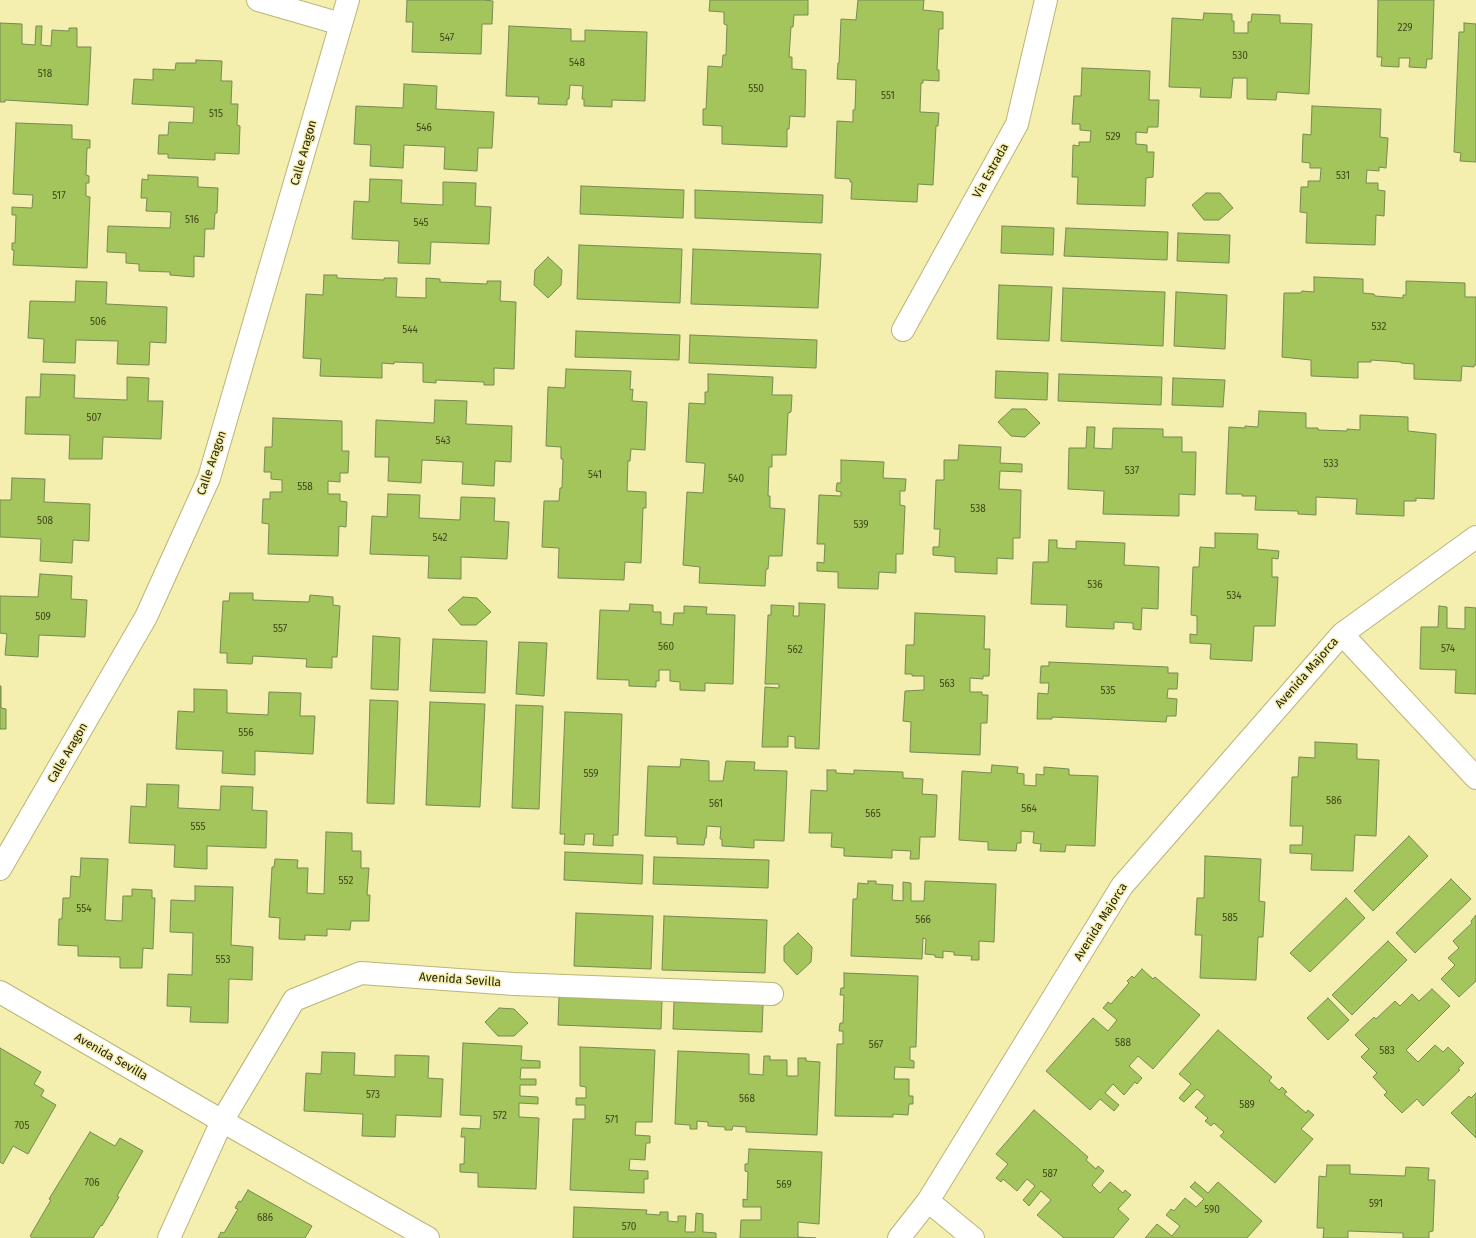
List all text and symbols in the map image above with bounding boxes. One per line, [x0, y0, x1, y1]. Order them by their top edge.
house number: 229 [1397, 22, 1413, 34]
house number: 547 [440, 32, 454, 44]
house number: 530 [1232, 50, 1248, 62]
house number: 548 [569, 57, 585, 69]
house number: 518 [38, 68, 52, 80]
house number: 550 [748, 83, 764, 95]
house number: 551 [881, 90, 895, 102]
house number: 515 [209, 108, 223, 120]
street label: Calle Aragon [288, 119, 320, 187]
house number: 546 [416, 122, 432, 134]
house number: 529 [1106, 131, 1120, 143]
street label: Via Estrada [970, 141, 1012, 201]
house number: 531 [1336, 170, 1350, 182]
house number: 517 [52, 190, 66, 202]
house number: 516 [185, 214, 199, 226]
house number: 545 [413, 217, 429, 229]
house number: 506 [90, 316, 106, 328]
house number: 532 [1372, 321, 1386, 333]
house number: 544 [402, 324, 418, 336]
house number: 507 [87, 412, 101, 424]
street label: Calle Aragon [194, 429, 230, 497]
house number: 543 [435, 435, 451, 447]
house number: 533 [1324, 458, 1338, 470]
house number: 537 [1125, 465, 1139, 477]
house number: 541 [588, 469, 602, 481]
house number: 540 [728, 473, 744, 485]
house number: 558 [297, 481, 313, 493]
house number: 538 [970, 503, 986, 515]
house number: 508 [37, 515, 53, 527]
house number: 539 [853, 519, 869, 531]
house number: 542 [432, 532, 448, 544]
house number: 536 [1087, 579, 1103, 591]
house number: 534 [1226, 590, 1242, 602]
house number: 509 [35, 611, 51, 623]
house number: 557 [273, 623, 287, 635]
street label: Avenida Majorca [1272, 635, 1342, 711]
house number: 560 [658, 641, 674, 653]
house number: 574 [1441, 643, 1455, 655]
house number: 562 [787, 644, 803, 656]
house number: 563 [939, 678, 955, 690]
house number: 535 [1101, 685, 1115, 697]
street label: Calle Aragon [45, 720, 91, 786]
house number: 556 [238, 727, 254, 739]
house number: 559 [583, 768, 599, 780]
house number: 586 [1326, 795, 1342, 807]
house number: 561 [709, 798, 723, 810]
house number: 564 [1021, 803, 1037, 815]
house number: 565 [865, 808, 881, 820]
house number: 555 [191, 821, 205, 833]
house number: 552 [339, 875, 353, 887]
street label: Avenida Majorca [1071, 880, 1131, 964]
house number: 554 [76, 903, 92, 915]
house number: 585 [1222, 912, 1238, 924]
house number: 566 [915, 914, 931, 926]
house number: 553 [216, 954, 230, 966]
street label: Avenida Sevilla [418, 970, 502, 990]
street label: Avenida Sevilla [72, 1030, 150, 1084]
house number: 588 [1115, 1037, 1131, 1049]
house number: 567 [869, 1039, 883, 1051]
house number: 583 [1379, 1045, 1395, 1057]
house number: 573 [366, 1089, 380, 1101]
house number: 568 [739, 1093, 755, 1105]
house number: 589 [1239, 1099, 1255, 1111]
house number: 572 [493, 1110, 507, 1122]
house number: 571 [605, 1114, 619, 1126]
house number: 705 [15, 1120, 29, 1132]
house number: 587 [1043, 1168, 1057, 1180]
house number: 706 [84, 1177, 100, 1189]
house number: 569 [776, 1179, 792, 1191]
house number: 591 [1369, 1198, 1383, 1210]
house number: 590 [1204, 1204, 1220, 1216]
house number: 686 [257, 1212, 273, 1224]
house number: 570 [622, 1221, 636, 1233]

